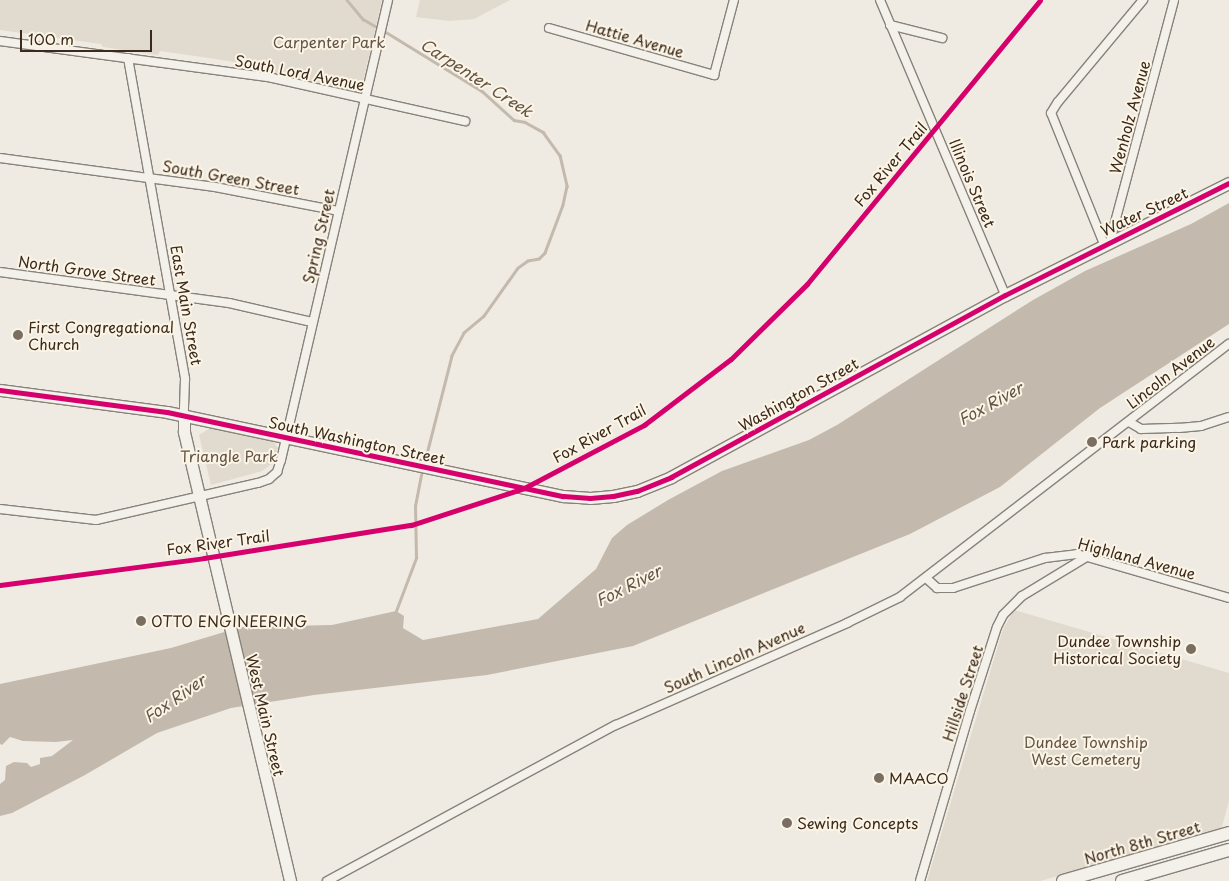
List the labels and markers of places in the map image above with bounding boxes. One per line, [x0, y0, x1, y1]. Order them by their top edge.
place label: First Congregational Church [28, 317, 174, 352]
marker: First Congregational Church [12, 329, 24, 341]
place label: Park parking [1102, 433, 1197, 451]
marker: Park parking [1086, 436, 1098, 448]
place label: OTTO ENGINEERING [151, 612, 309, 630]
marker: OTTO ENGINEERING [135, 615, 147, 627]
place label: Dundee Township Historical Society [1053, 631, 1181, 666]
marker: Dundee Township Historical Society [1185, 643, 1197, 655]
place label: MAACO [889, 769, 949, 787]
marker: MAACO [873, 772, 885, 784]
place label: Sewing Concepts [797, 814, 919, 832]
marker: Sewing Concepts [781, 817, 793, 829]

